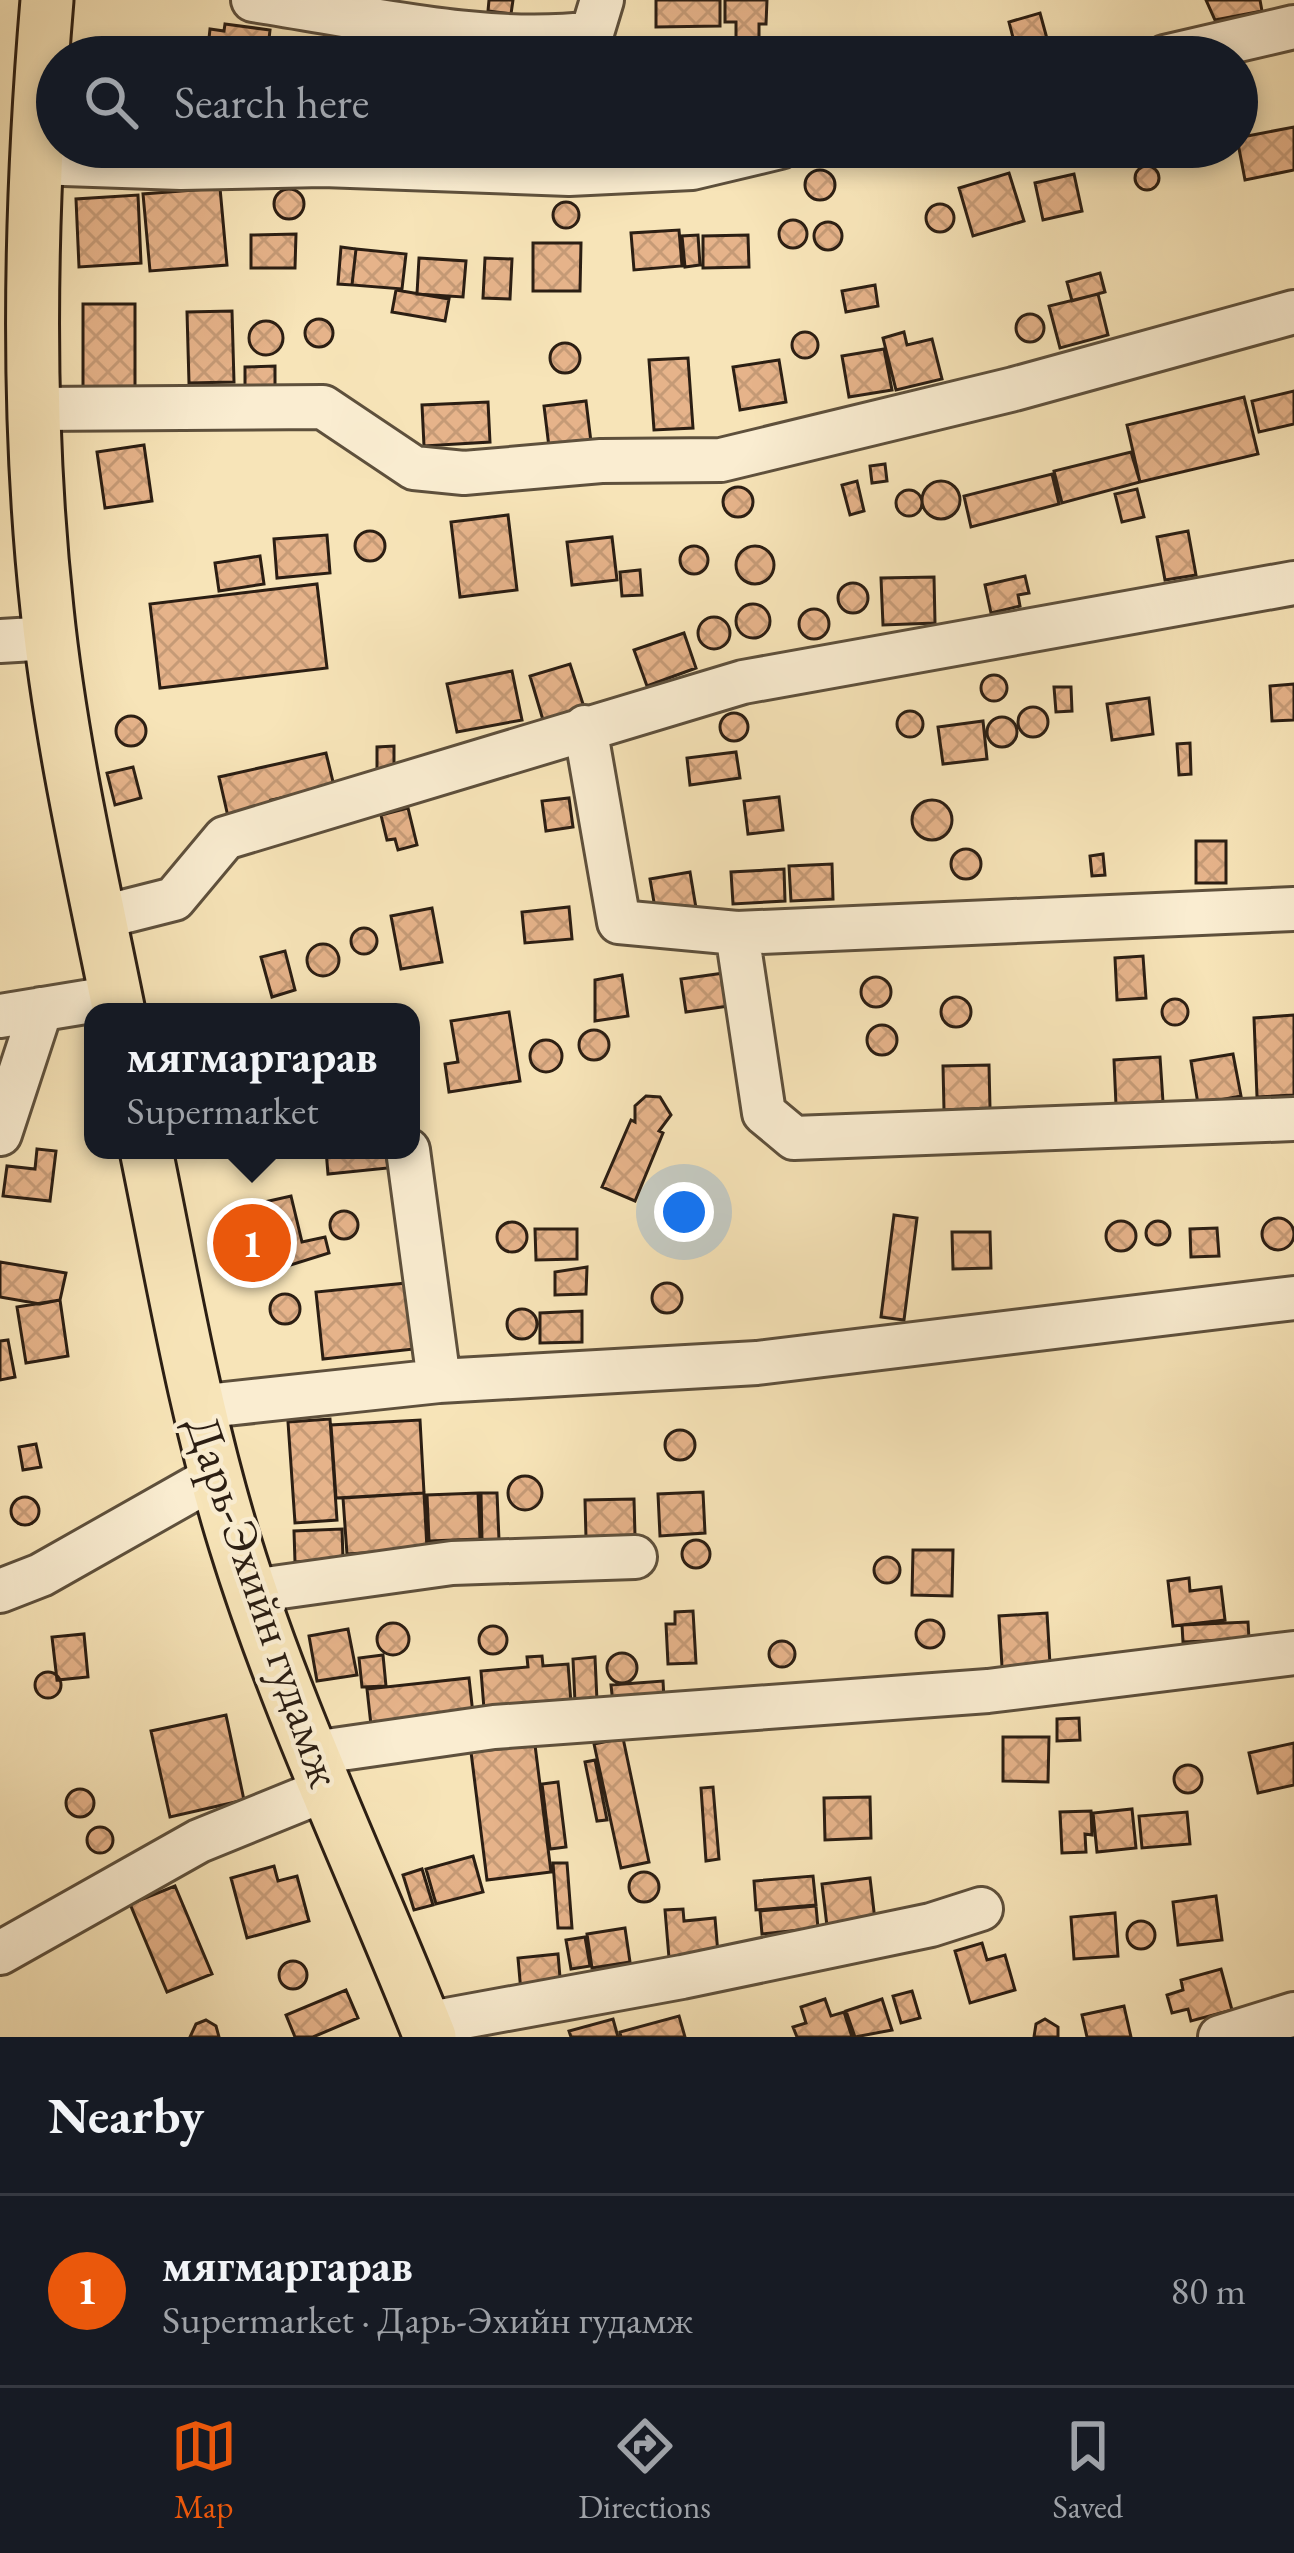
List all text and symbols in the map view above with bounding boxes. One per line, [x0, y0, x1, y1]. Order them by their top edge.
search box [36, 36, 1258, 168]
icon: search [78, 69, 144, 135]
text: Search here [174, 73, 369, 131]
popup [84, 1003, 420, 1159]
text: мягмаргарав [127, 1027, 377, 1085]
text: Supermarket [127, 1085, 318, 1136]
your location [654, 1182, 714, 1242]
pin: 1 [213, 1198, 291, 1288]
street label: Дарь-Эхийн гудамж [172, 1407, 358, 1795]
text: Nearby [48, 2082, 204, 2148]
text: мягмаргарав [162, 2236, 413, 2294]
text: 1 [77, 2265, 97, 2316]
text: 80 m [1170, 2265, 1246, 2316]
text: Supermarket · Дарь-Эхийн гудамж [162, 2294, 693, 2345]
tab: Map [171, 2413, 237, 2528]
tab: Directions [578, 2413, 711, 2528]
tab: Saved [1053, 2413, 1123, 2528]

